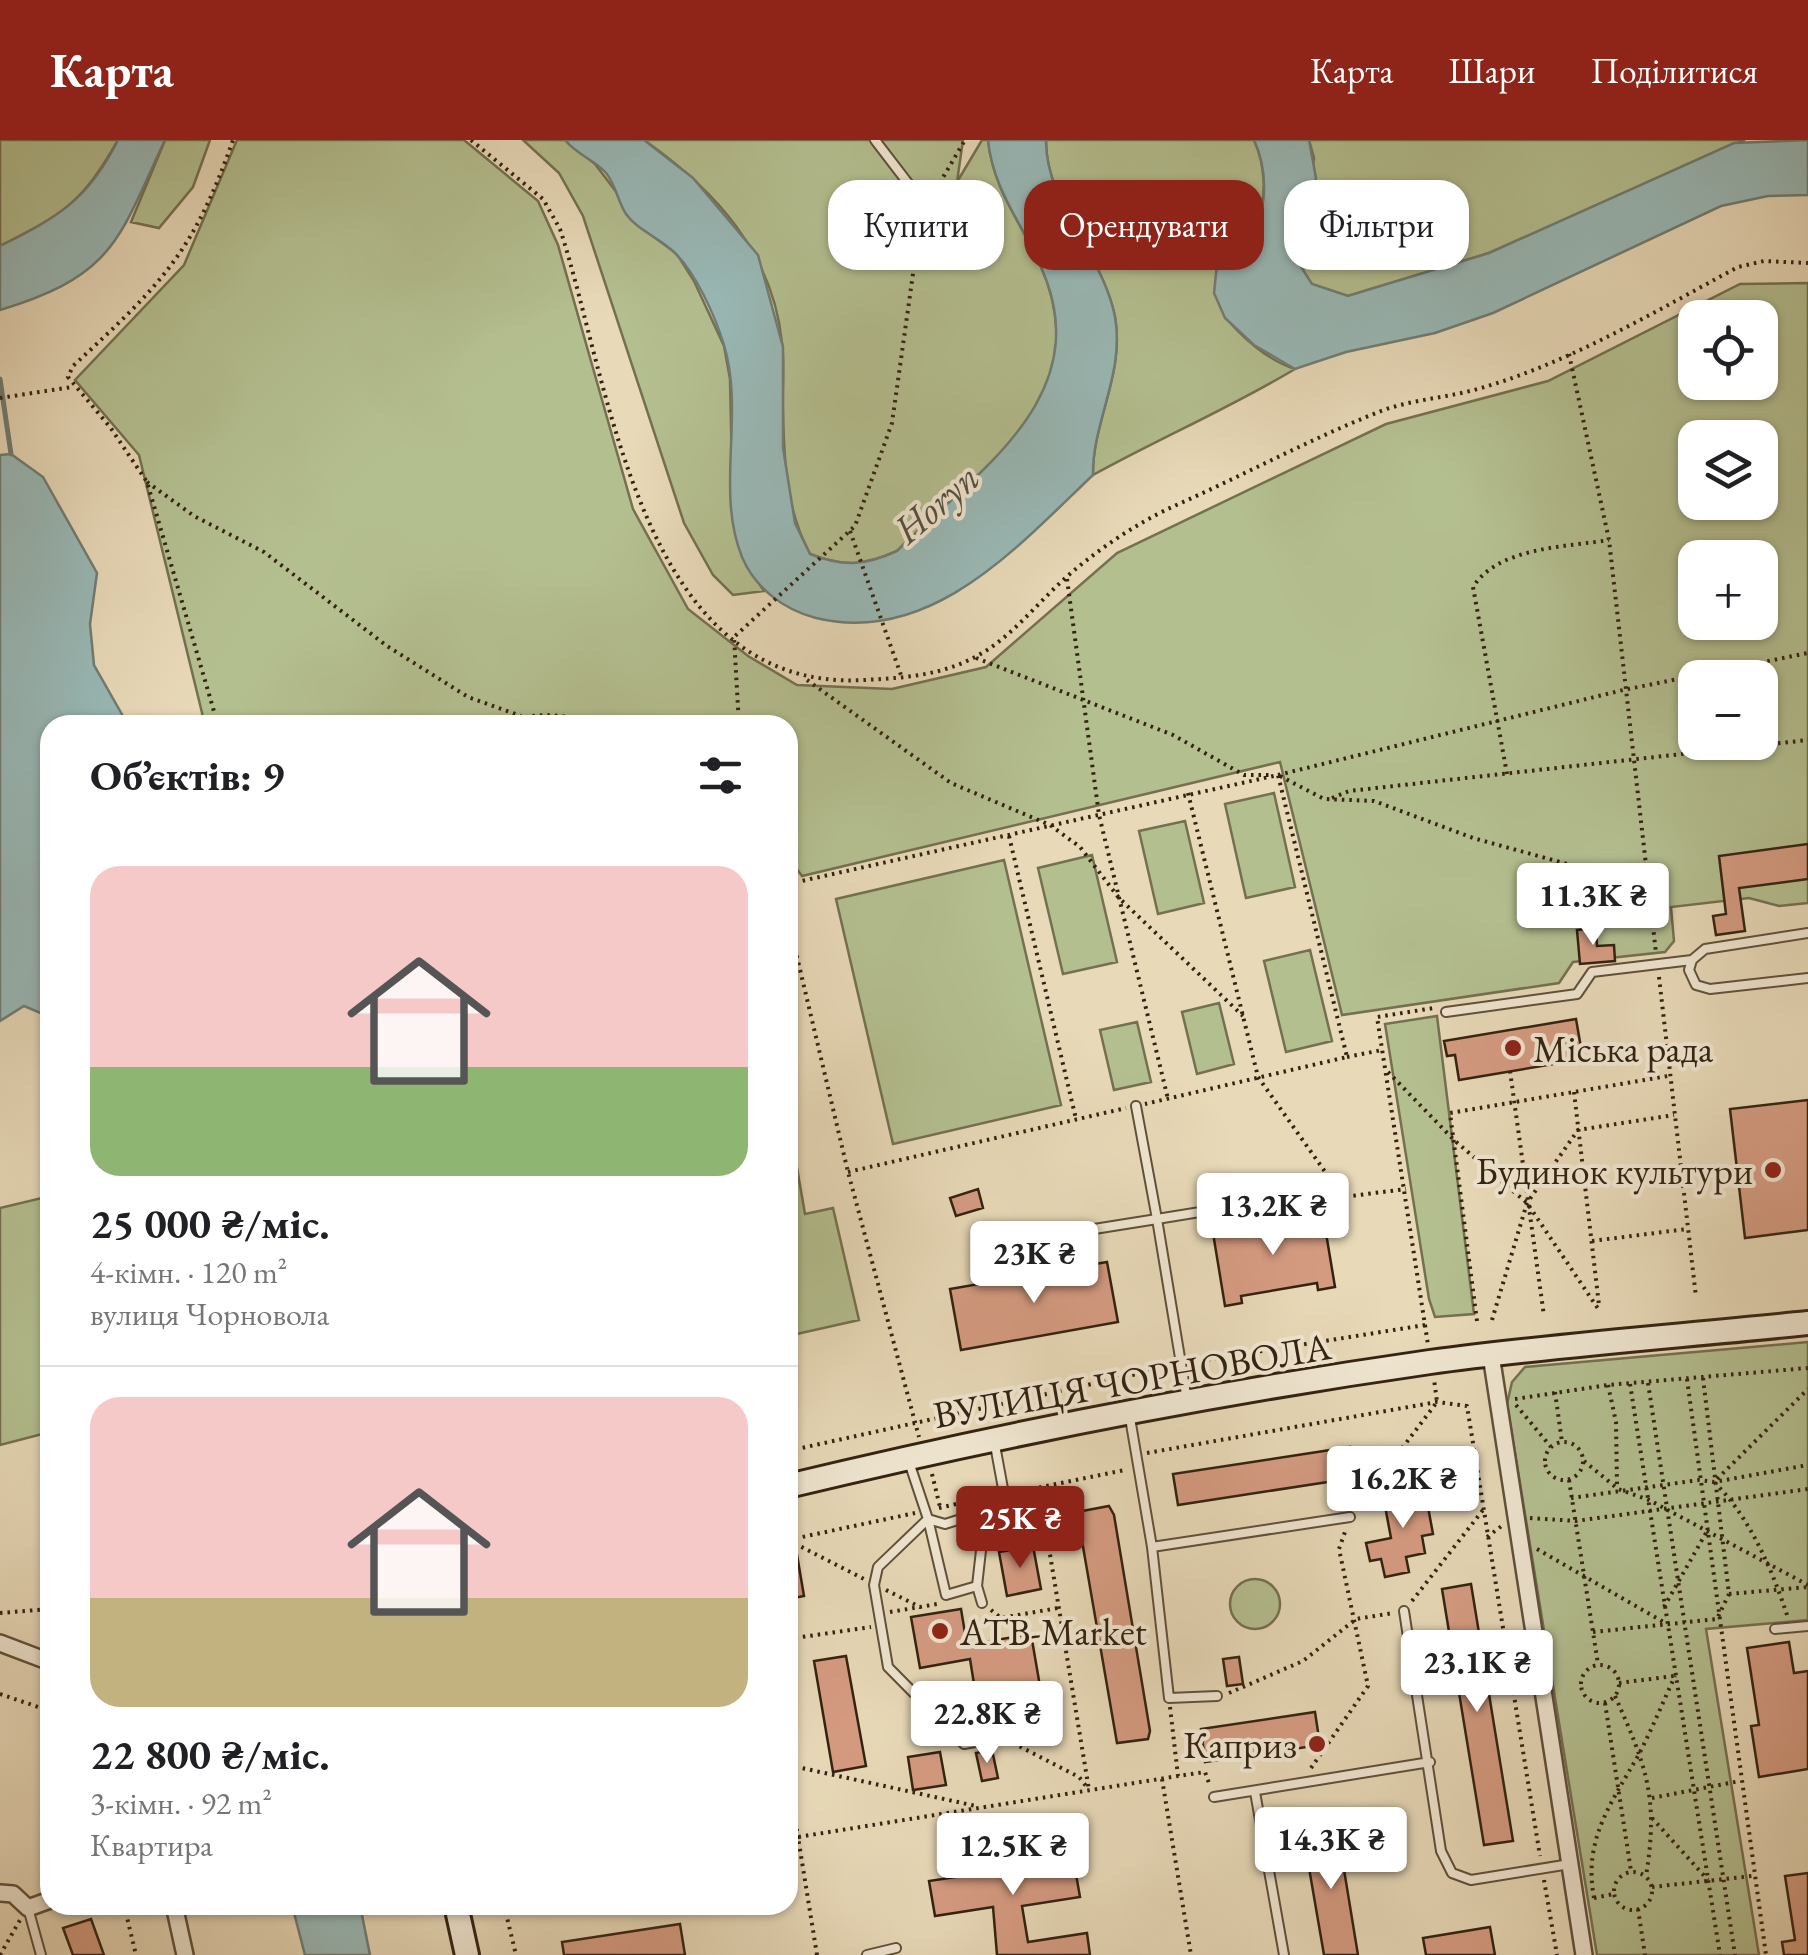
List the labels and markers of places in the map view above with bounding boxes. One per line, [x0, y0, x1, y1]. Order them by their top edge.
pin: 11.3K ₴ [1501, 863, 1685, 948]
place label: Міська рада [1533, 1024, 1714, 1073]
marker: Міська рада [1502, 1037, 1524, 1059]
place label: Будинок культури [1475, 1146, 1753, 1195]
marker: Будинок культури [1762, 1159, 1784, 1181]
pin: 13.2K ₴ [1181, 1173, 1365, 1258]
pin: 23K ₴ [964, 1221, 1104, 1306]
pin: 16.2K ₴ [1311, 1446, 1495, 1531]
pin: 25K ₴ [950, 1486, 1090, 1571]
place label: ATB-Market [959, 1607, 1147, 1656]
marker: ATB-Market [929, 1620, 951, 1642]
pin: 23.1K ₴ [1385, 1630, 1569, 1715]
pin: 22.8K ₴ [895, 1681, 1079, 1766]
place label: Каприз [1183, 1720, 1297, 1769]
marker: Каприз [1306, 1733, 1328, 1755]
pin: 14.3K ₴ [1239, 1807, 1423, 1892]
pin: 12.5K ₴ [921, 1813, 1105, 1898]

